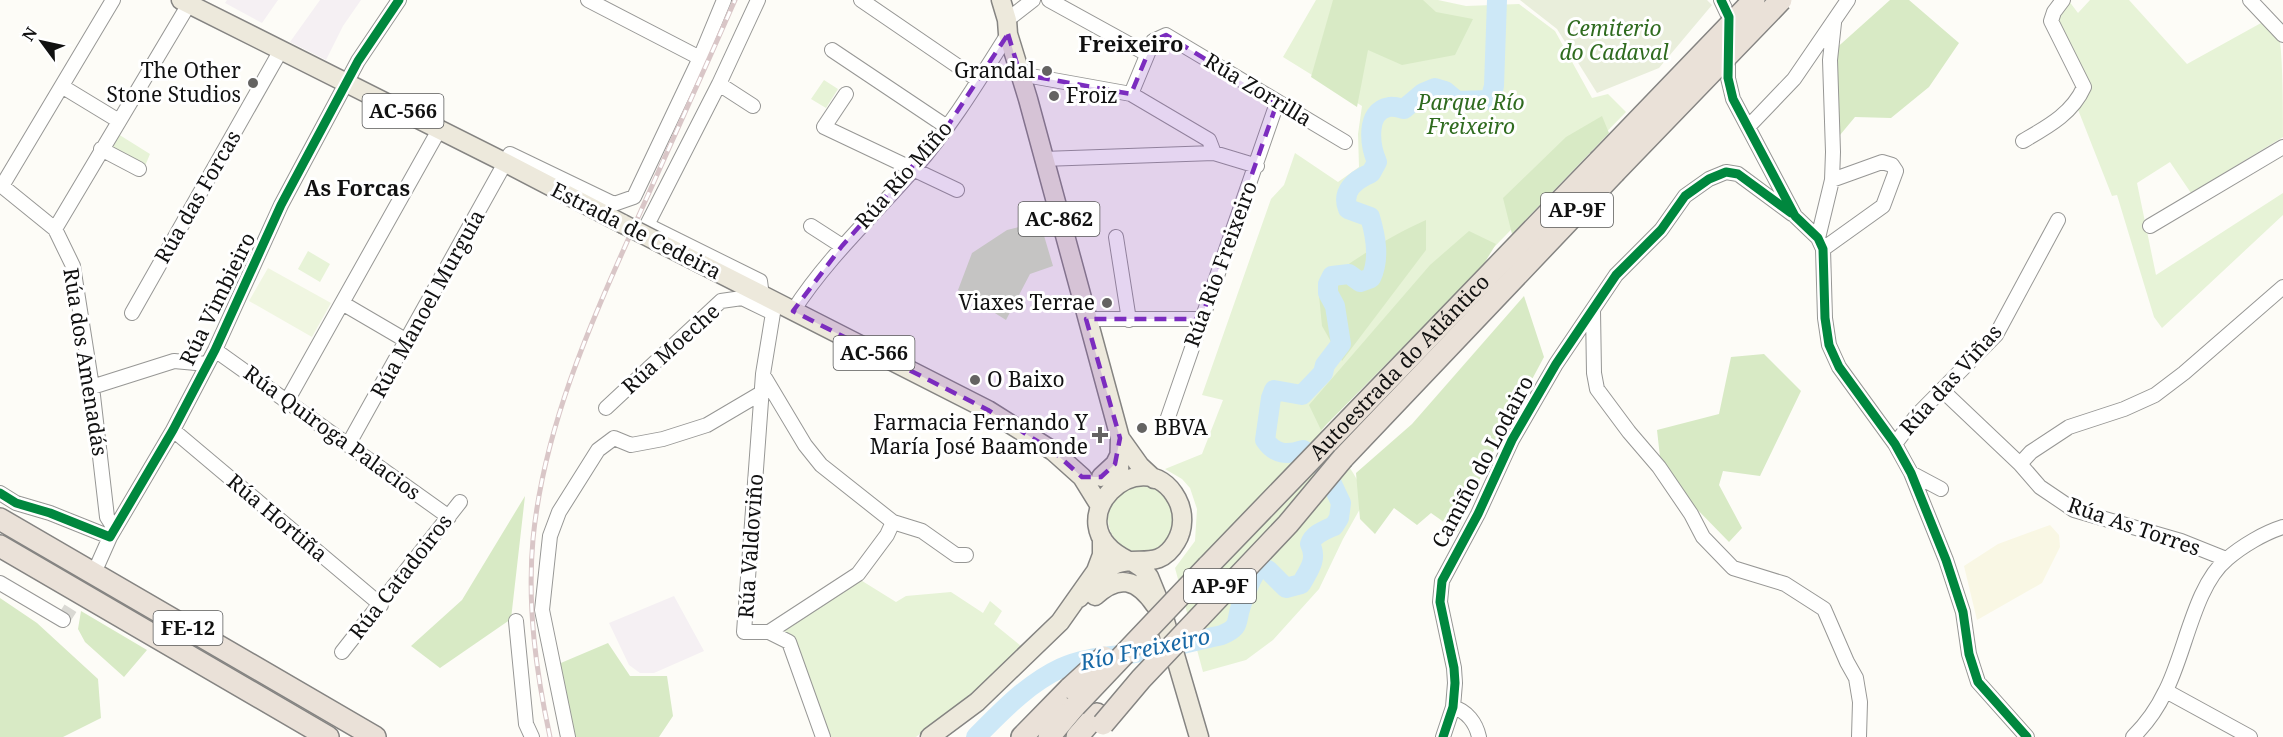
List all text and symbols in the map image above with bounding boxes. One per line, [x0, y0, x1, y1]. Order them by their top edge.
north arrow [12, 12, 72, 72]
park label: Cemiterio do Cadaval [1559, 14, 1669, 66]
text: N [17, 22, 42, 45]
district label: Freixeiro [1078, 28, 1184, 58]
street label: Rúa Zorrilla [1200, 46, 1317, 132]
place label: The Other Stone Studios [106, 56, 241, 108]
place label: Grandal [954, 56, 1035, 84]
marker: Grandal [1040, 64, 1054, 78]
marker: The Other Stone Studios [246, 76, 260, 90]
place label: Froiz [1066, 81, 1118, 109]
park label: Parque Río Freixeiro [1416, 88, 1525, 140]
marker: Froiz [1047, 89, 1061, 103]
road number: AC-566 [362, 94, 444, 128]
street label: Rúa Río Miño [849, 114, 958, 234]
street label: Rúa das Forcas [148, 125, 247, 268]
district label: As Forcas [304, 172, 410, 202]
street label: Estrada de Cedeira [547, 175, 726, 285]
street label: Rúa Rio Freixeiro [1177, 177, 1263, 351]
road number: AP-9F [1541, 193, 1613, 227]
road number: AC-862 [1018, 202, 1100, 236]
street label: Rúa Manoel Murguía [364, 205, 490, 403]
street label: Rúa Vimbieiro [173, 227, 261, 370]
street label: Rúa dos Amenadás [57, 266, 115, 458]
street label: Autoestrada do Atlántico [1303, 268, 1495, 466]
place label: Viaxes Terrae [959, 288, 1095, 316]
marker: Viaxes Terrae [1100, 296, 1114, 310]
street label: Rúa Moeche [615, 297, 725, 400]
street label: Rúa das Viñas [1893, 318, 2007, 441]
road number: AC-566 [834, 336, 914, 370]
street label: Rúa Quiroga Palacios [239, 359, 427, 506]
place label: O Baixo [987, 365, 1065, 393]
street label: Camiño do Lodairo [1425, 370, 1539, 553]
marker: O Baixo [968, 373, 982, 387]
place label: Farmacia Fernando Y María José Baamonde [870, 408, 1089, 460]
place label: BBVA [1154, 413, 1208, 441]
marker: BBVA [1135, 421, 1149, 435]
marker: Farmacia Fernando Y María José Baamonde [1093, 428, 1107, 442]
street label: Rúa Hortiña [222, 467, 334, 567]
street label: Rúa Valdoviño [731, 473, 769, 619]
street label: Rúa As Torres [2064, 490, 2204, 562]
street label: Rúa Catadoiros [343, 508, 458, 645]
road number: AP-9F [1184, 569, 1256, 603]
road number: FE-12 [154, 611, 222, 645]
water label: Río Freixeiro [1076, 620, 1212, 677]

